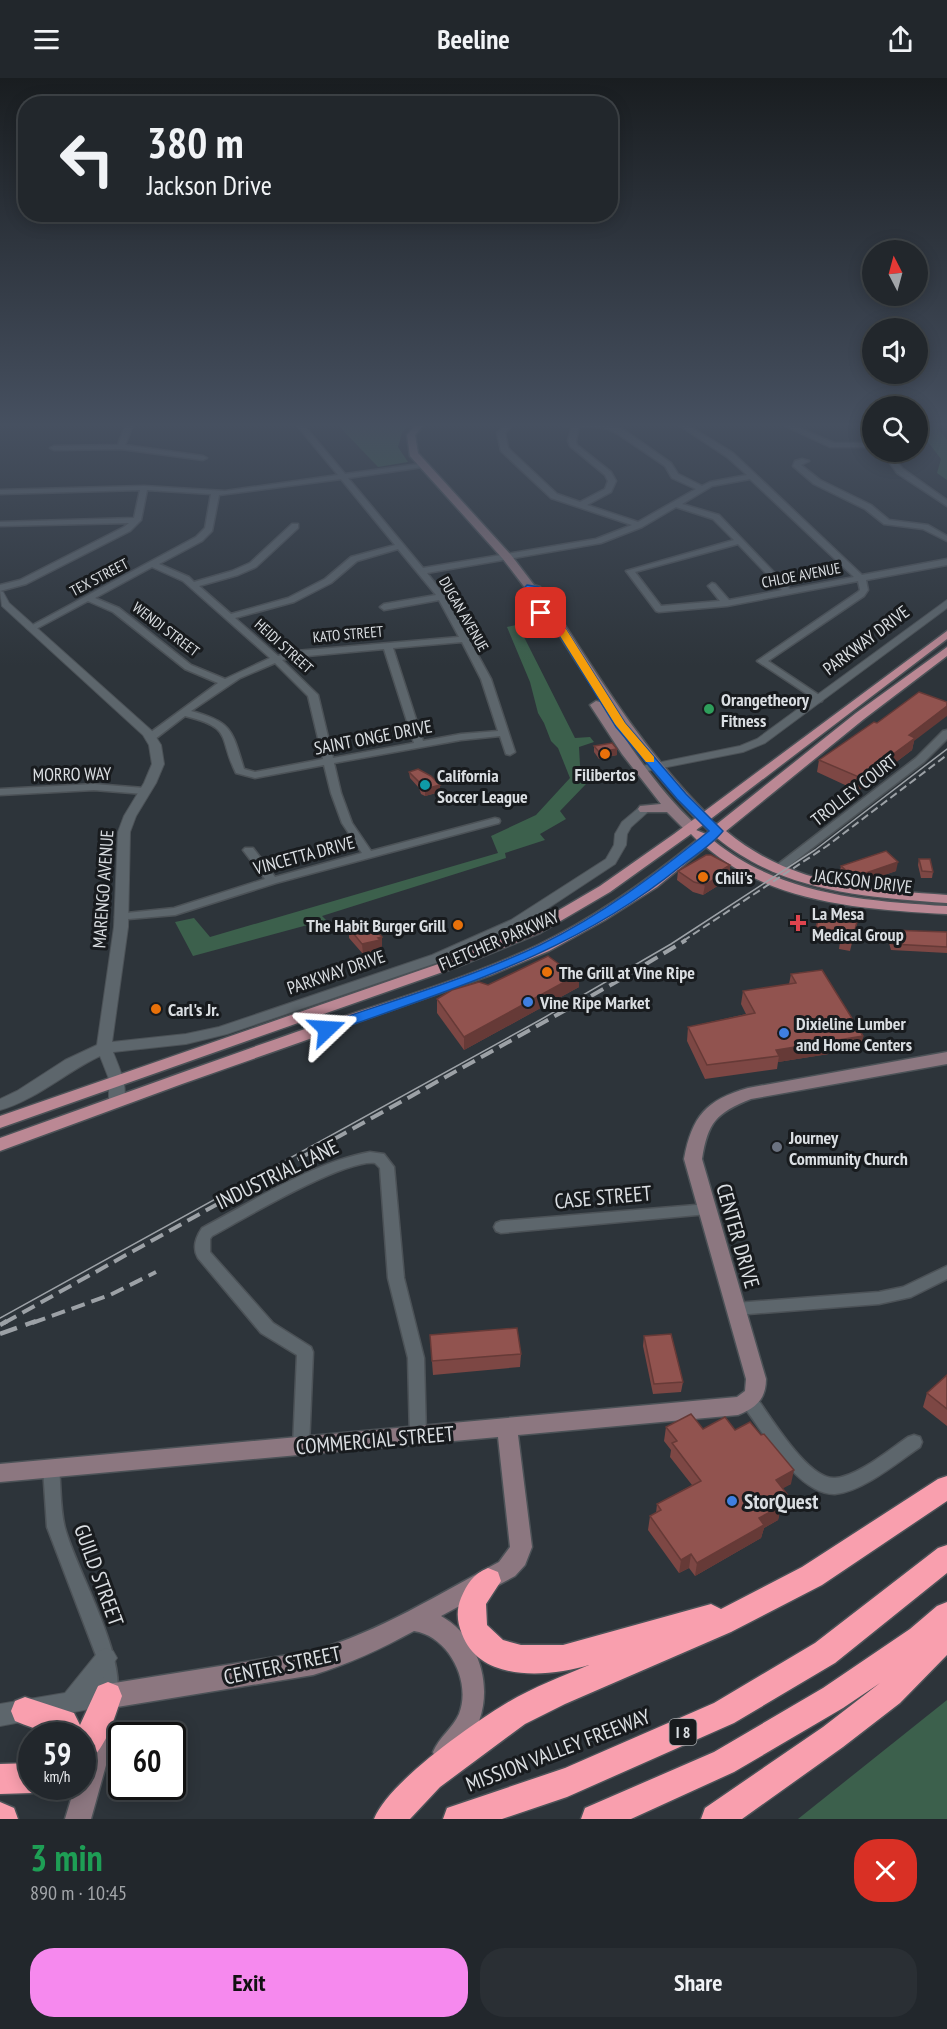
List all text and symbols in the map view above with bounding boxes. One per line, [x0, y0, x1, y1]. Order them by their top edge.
text: Beeline [437, 22, 510, 56]
icon: menu [30, 23, 63, 56]
icon: share [884, 23, 917, 56]
text: 380 m [147, 115, 244, 170]
icon: left [48, 120, 126, 198]
text: Jackson Drive [147, 168, 272, 202]
north arrow [862, 240, 928, 306]
map controls [862, 240, 928, 462]
button: sound [862, 318, 928, 384]
button: search [862, 396, 928, 462]
street label: TEX STREET [67, 554, 132, 600]
street label: CHLOE AVENUE [760, 558, 842, 592]
street label: DUGAN AVENUE [435, 573, 493, 655]
pin [515, 587, 566, 638]
icon: arrive [524, 596, 557, 629]
street label: WENDI STREET [129, 598, 204, 661]
street label: PARKWAY DRIVE [818, 600, 914, 680]
street label: HEIDI STREET [251, 615, 317, 677]
street label: KATO STREET [312, 621, 384, 647]
place label: Orangetheory Fitness [721, 688, 810, 732]
marker: Orangetheory Fitness [702, 702, 716, 716]
street label: SAINT ONGE DRIVE [312, 714, 434, 760]
marker: Filibertos [598, 747, 612, 761]
street label: TROLLEY COURT [806, 749, 902, 831]
street label: MORRO WAY [32, 762, 112, 786]
place label: Filibertos [575, 763, 635, 786]
place label: California Soccer League [437, 764, 528, 808]
marker: California Soccer League [418, 778, 432, 792]
street label: MARENGO AVENUE [87, 829, 119, 949]
street label: VINCETTA DRIVE [250, 830, 357, 880]
street label: JACKSON DRIVE [811, 863, 914, 898]
place label: Chili's [715, 866, 753, 889]
marker: Chili's [696, 870, 710, 884]
place label: La Mesa Medical Group [812, 902, 904, 946]
street label: FLETCHER PARKWAY [435, 904, 563, 976]
place label: The Habit Burger Grill [306, 914, 447, 937]
marker: La Mesa Medical Group [789, 914, 807, 932]
marker: The Habit Burger Grill [451, 918, 465, 932]
street label: PARKWAY DRIVE [284, 944, 388, 1000]
place label: The Grill at Vine Ripe [559, 961, 695, 984]
marker: The Grill at Vine Ripe [540, 965, 554, 979]
place label: Vine Ripe Market [539, 991, 651, 1014]
marker: Vine Ripe Market [521, 995, 535, 1009]
position arrow [295, 997, 359, 1061]
place label: Carl's Jr. [168, 998, 220, 1021]
marker: Carl's Jr. [149, 1002, 163, 1016]
place label: Dixieline Lumber and Home Centers [796, 1012, 912, 1056]
marker: Dixieline Lumber and Home Centers [777, 1026, 791, 1040]
place label: Journey Community Church [788, 1126, 908, 1170]
street label: INDUSTRIAL LANE [211, 1133, 343, 1215]
marker: Journey Community Church [770, 1140, 784, 1154]
street label: CASE STREET [553, 1179, 653, 1215]
street label: CENTER DRIVE [710, 1181, 766, 1291]
street label: COMMERCIAL STREET [295, 1420, 456, 1460]
place label: StorQuest [744, 1488, 818, 1515]
marker: StorQuest [725, 1494, 739, 1508]
street label: GUILD STREET [68, 1520, 130, 1630]
street label: CENTER STREET [221, 1639, 343, 1691]
street label: MISSION VALLEY FREEWAY [462, 1702, 654, 1798]
road number: I 8 [670, 1719, 696, 1745]
speed limit sign: 60 [108, 1722, 186, 1800]
text: 59 [43, 1734, 71, 1773]
text: km/h [44, 1767, 70, 1786]
text: 3 min [30, 1834, 103, 1881]
button: close [854, 1839, 917, 1902]
text: 890 m · 10:45 [30, 1880, 127, 1906]
button: Exit [30, 1948, 468, 2017]
button: Share [480, 1948, 917, 2017]

